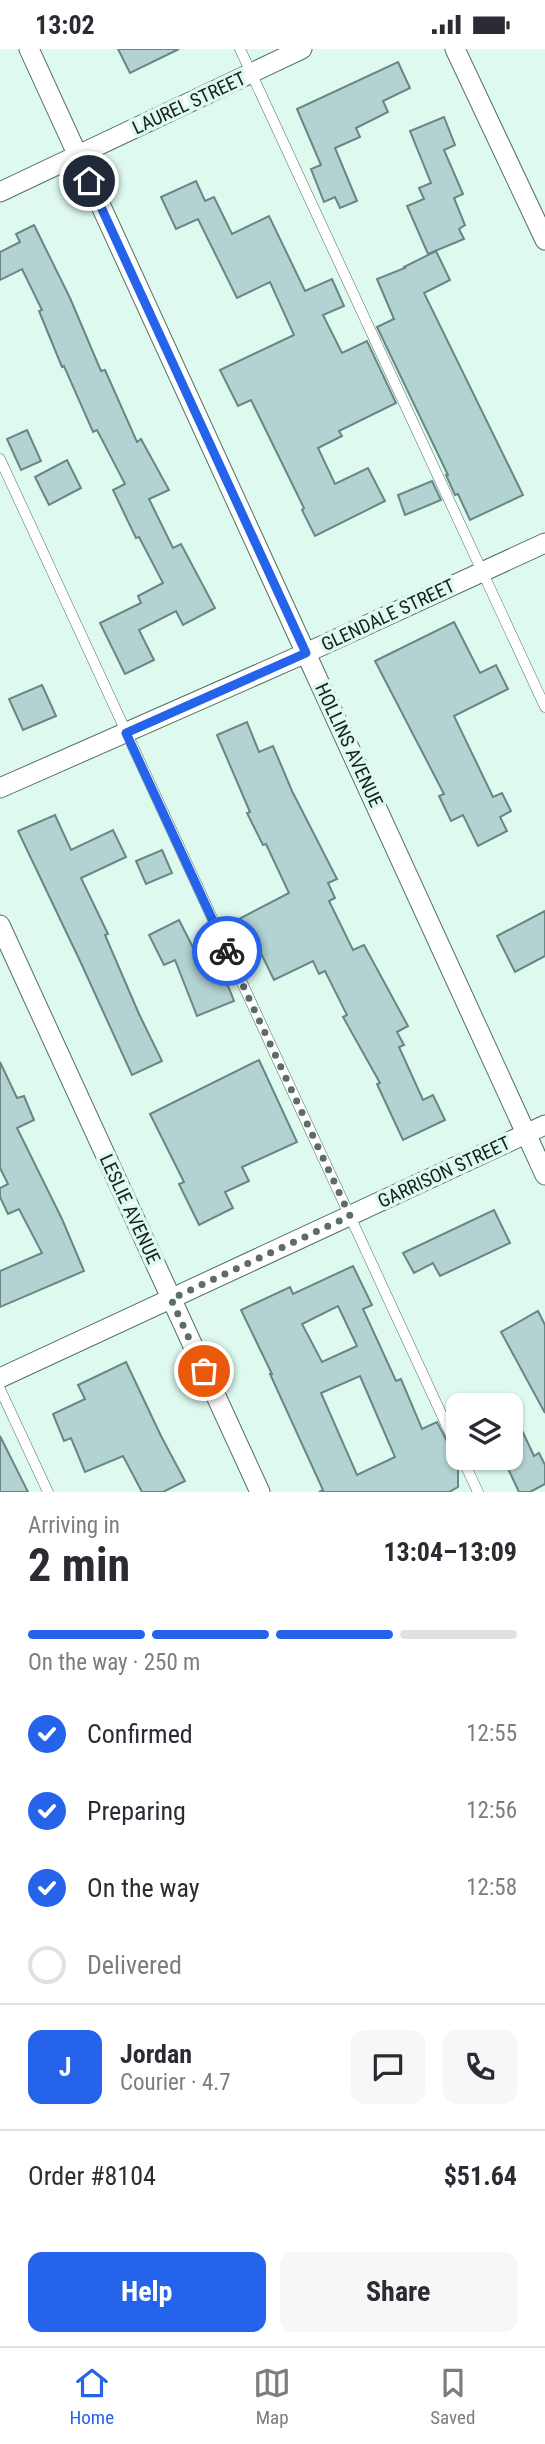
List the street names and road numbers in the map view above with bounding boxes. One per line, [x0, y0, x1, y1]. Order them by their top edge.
street label: LAUREL STREET [129, 67, 249, 139]
street label: GLENDALE STREET [318, 574, 459, 656]
street label: HOLLINS AVENUE [310, 679, 388, 811]
street label: GARRISON STREET [374, 1131, 514, 1213]
street label: LESLIE AVENUE [95, 1151, 165, 1267]

